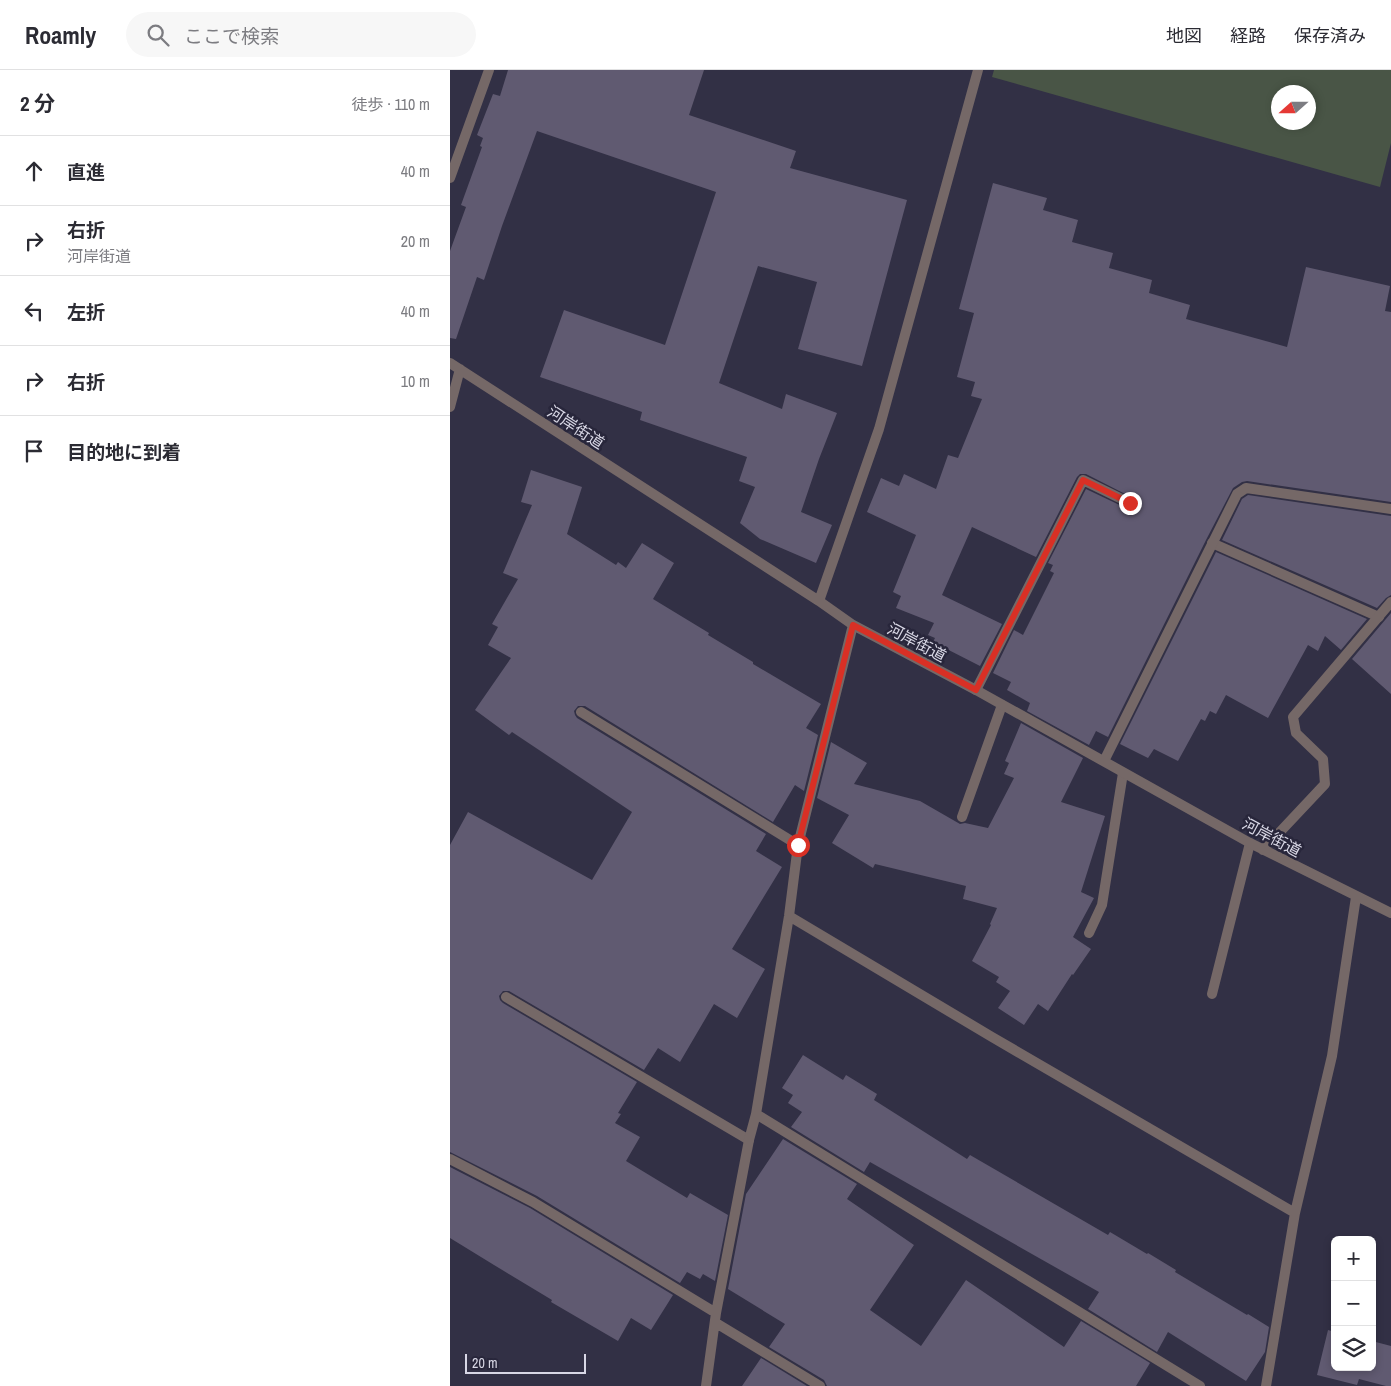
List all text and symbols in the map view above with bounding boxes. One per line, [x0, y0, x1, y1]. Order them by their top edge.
search box [126, 12, 476, 57]
text: Roamly [25, 19, 96, 51]
icon: search [144, 21, 172, 49]
text: ここで検索 [184, 23, 279, 49]
text: 地図 [1166, 23, 1202, 48]
text: 経路 [1230, 23, 1266, 48]
text: 保存済み [1294, 23, 1366, 48]
north arrow [1271, 85, 1316, 130]
text: 2 分 [20, 89, 55, 118]
text: 徒歩 · 110 m [352, 93, 430, 115]
icon: ahead [20, 157, 48, 185]
text: 直進 [67, 159, 105, 185]
text: 40 m [401, 160, 430, 182]
text: 右折 [67, 217, 105, 243]
icon: right [20, 227, 48, 255]
text: 20 m [401, 230, 430, 252]
text: 河岸街道 [67, 245, 131, 267]
icon: left [20, 297, 48, 325]
text: 左折 [67, 299, 105, 325]
text: 40 m [401, 300, 430, 322]
icon: right [20, 367, 48, 395]
text: 右折 [67, 369, 105, 395]
text: 10 m [401, 370, 430, 392]
street label: 河岸街道 [543, 400, 609, 454]
icon: arrive [20, 437, 48, 465]
text: 目的地に到着 [67, 439, 181, 465]
route end [1119, 492, 1142, 515]
street label: 河岸街道 [884, 617, 950, 667]
street label: 河岸街道 [1239, 812, 1305, 862]
route start [787, 834, 810, 857]
map controls [1331, 1236, 1376, 1371]
button: + [1331, 1236, 1376, 1281]
button: − [1331, 1281, 1376, 1326]
button: layers [1331, 1326, 1376, 1371]
scale bar [465, 1351, 586, 1374]
text: 20 m [472, 1354, 498, 1372]

